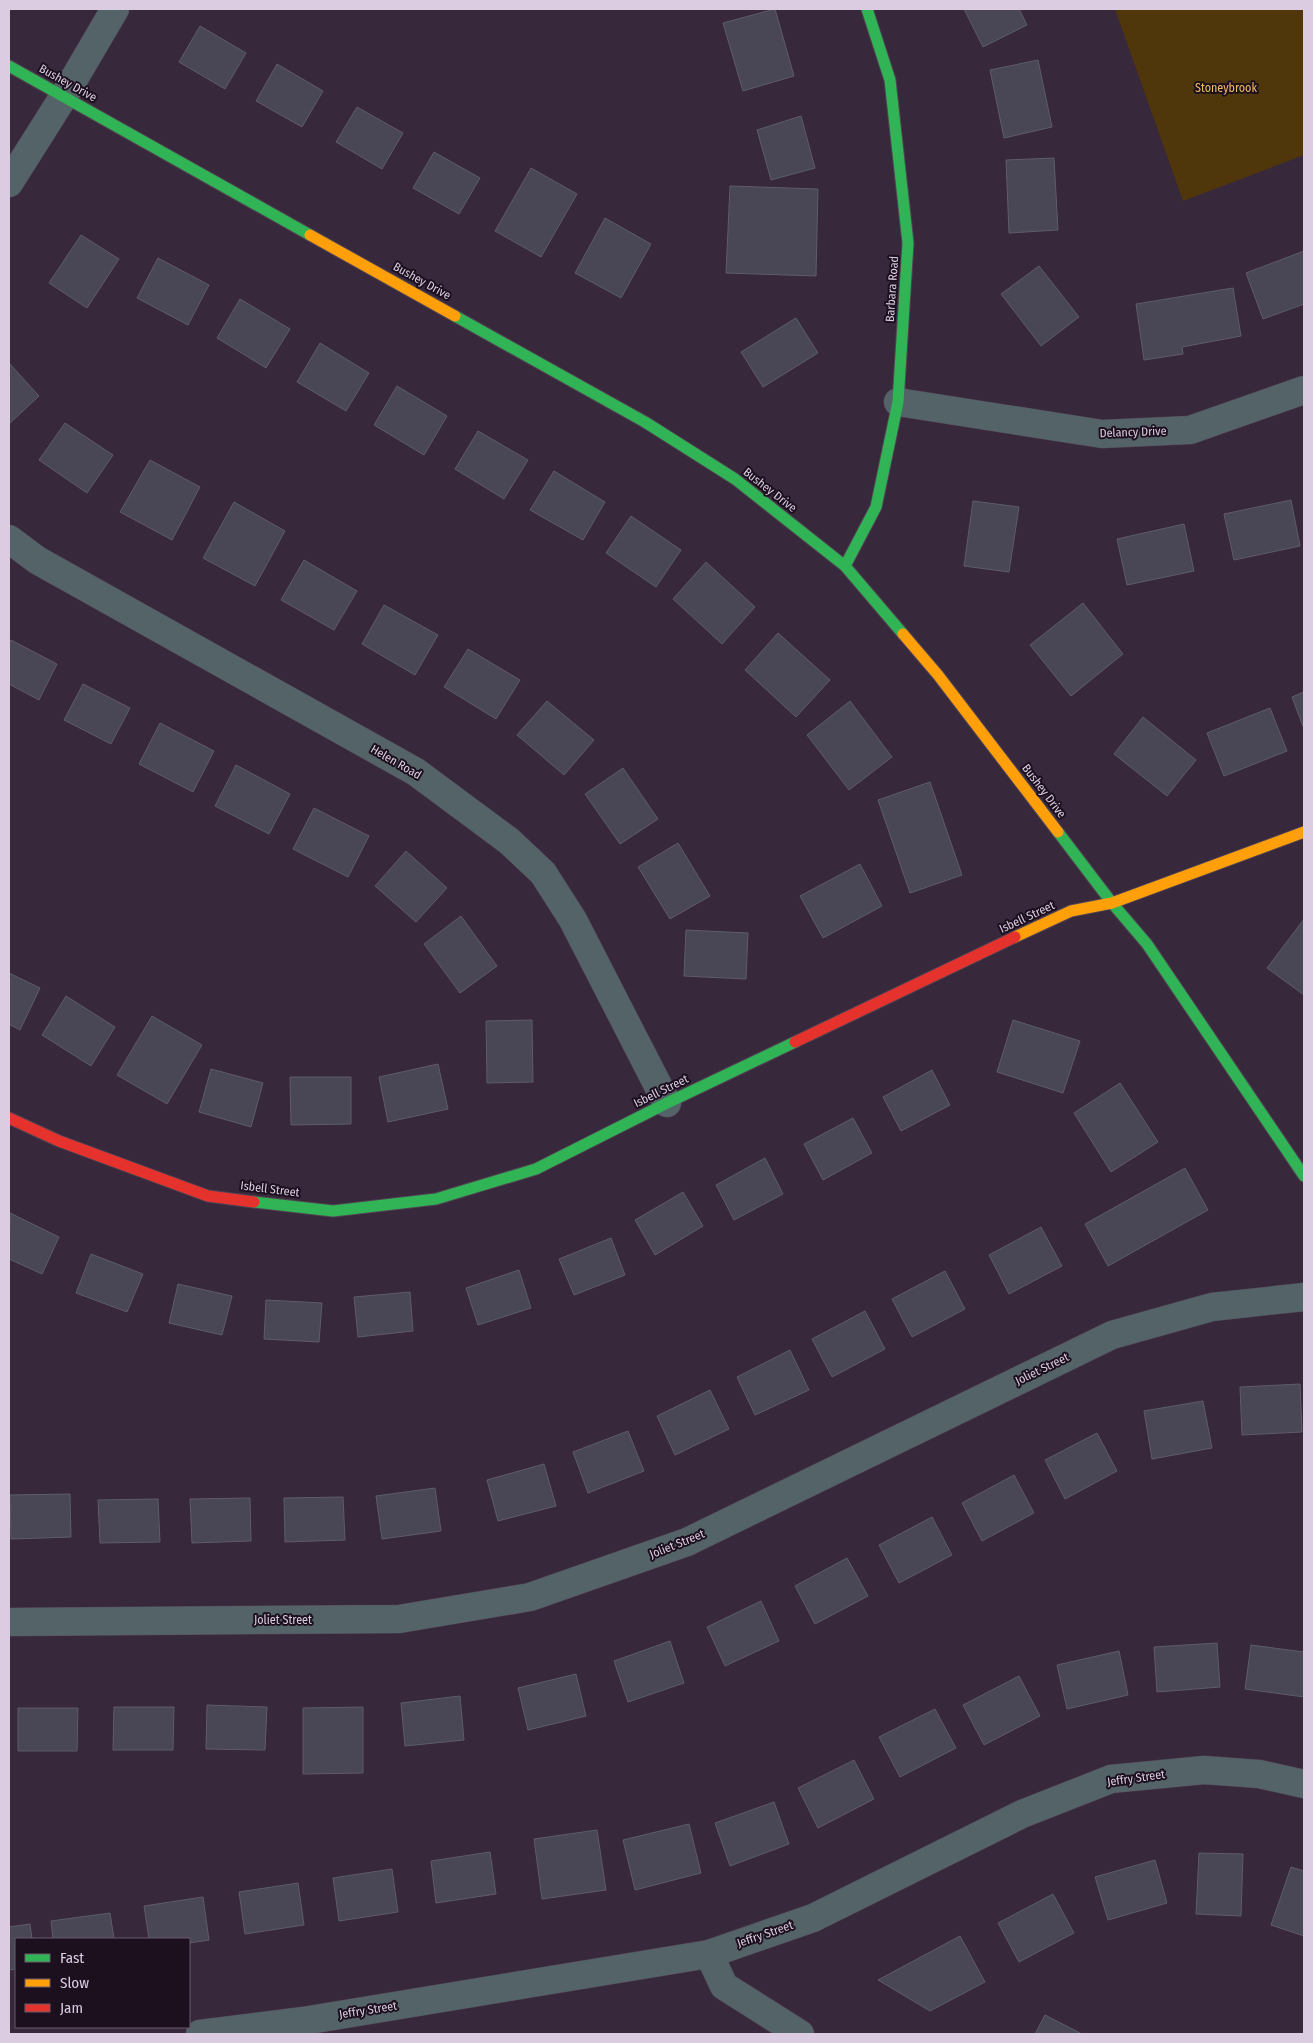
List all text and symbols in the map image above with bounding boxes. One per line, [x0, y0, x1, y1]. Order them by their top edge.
street label: Bushey Drive [37, 61, 99, 105]
park label: Stoneybrook [1195, 81, 1257, 95]
street label: Barbara Road [883, 255, 901, 323]
street label: Bushey Drive [391, 259, 453, 303]
street label: Delancy Drive [1099, 424, 1167, 440]
street label: Bushey Drive [741, 465, 799, 515]
street label: Helen Road [368, 742, 424, 782]
street label: Bushey Drive [1019, 761, 1069, 821]
street label: Isbell Street [997, 898, 1057, 936]
street label: Isbell Street [631, 1072, 691, 1110]
street label: Isbell Street [240, 1178, 300, 1200]
street label: Joliet Street [1013, 1350, 1071, 1388]
street label: Joliet Street [648, 1527, 707, 1561]
street label: Joliet Street [254, 1613, 312, 1627]
street label: Jeffry Street [1106, 1767, 1166, 1789]
street label: Jeffry Street [735, 1918, 795, 1950]
legend [15, 1938, 190, 2028]
text: Fast [60, 1949, 84, 1967]
text: Slow [60, 1974, 89, 1992]
text: Jam [60, 1999, 83, 2017]
street label: Jeffry Street [338, 1999, 398, 2021]

